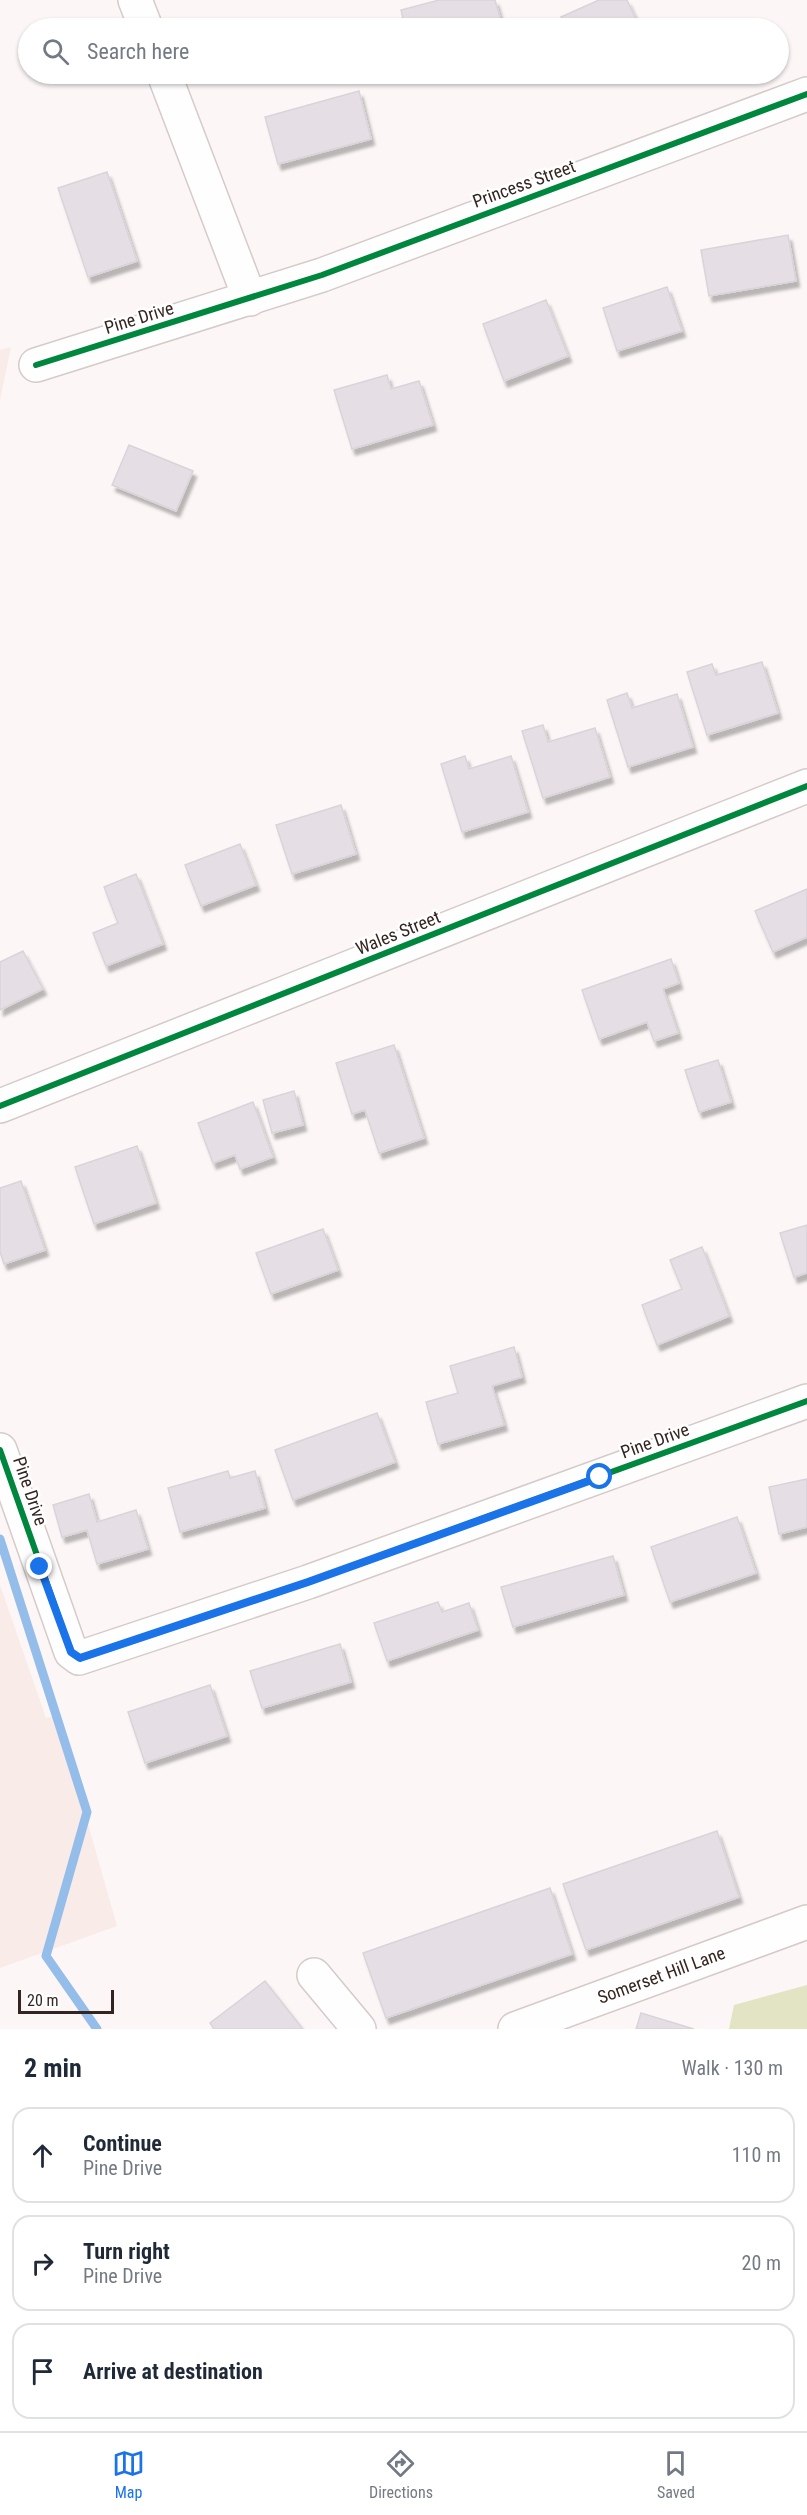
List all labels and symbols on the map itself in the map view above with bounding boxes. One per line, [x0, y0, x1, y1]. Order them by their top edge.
street label: Princess Street [470, 155, 578, 212]
street label: Pine Drive [102, 297, 176, 338]
street label: Wales Street [353, 906, 443, 959]
street label: Pine Drive [618, 1418, 692, 1463]
street label: Pine Drive [9, 1454, 52, 1528]
route start [586, 1463, 612, 1489]
route end [26, 1553, 52, 1579]
street label: Somerset Hill Lane [595, 1942, 728, 2008]
scale bar [18, 1987, 114, 2014]

